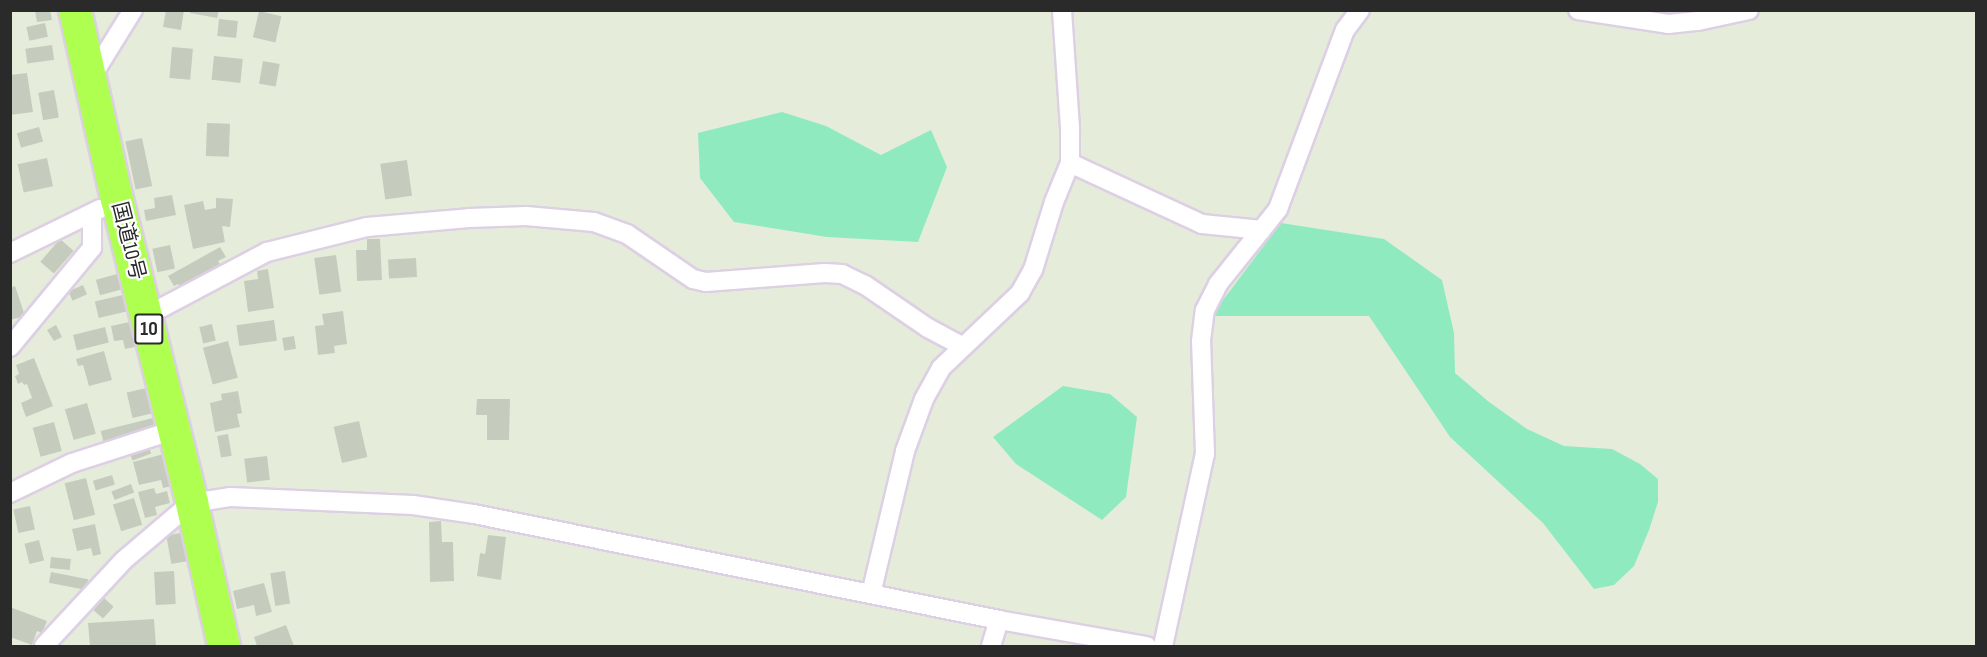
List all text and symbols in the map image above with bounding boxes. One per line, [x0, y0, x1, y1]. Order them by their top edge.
street label: 国道10号 [106, 199, 150, 283]
road number: 10 [134, 312, 164, 346]

